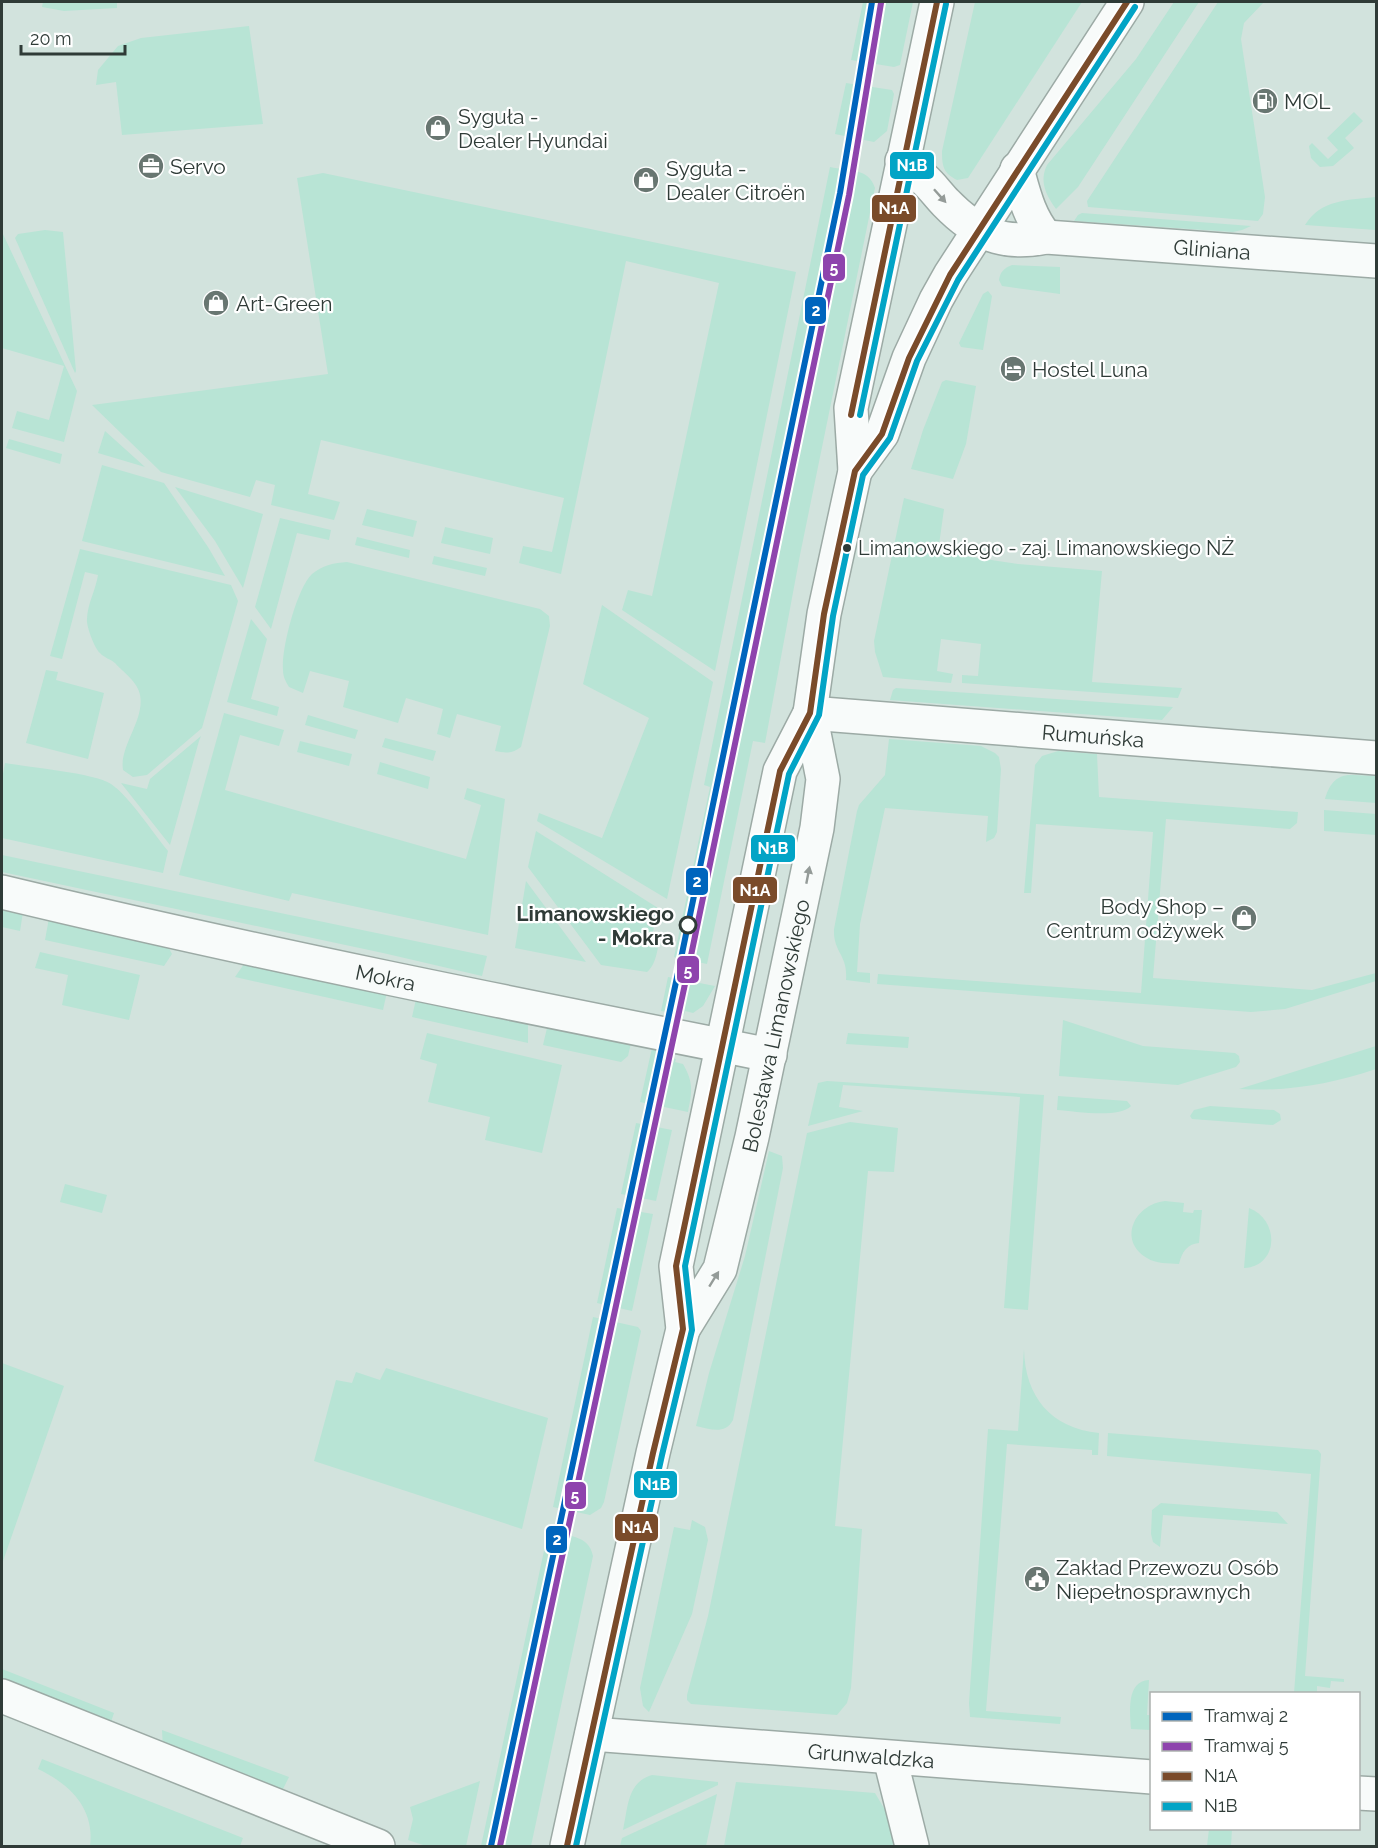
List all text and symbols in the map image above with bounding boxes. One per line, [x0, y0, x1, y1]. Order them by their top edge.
scale bar [21, 18, 124, 56]
text: 20 m [30, 28, 72, 49]
fuel station icon: MOL [1250, 86, 1280, 116]
place label: MOL [1284, 89, 1330, 114]
place label: Syguła - Dealer Hyundai [458, 104, 608, 153]
shop icon: Syguła - Dealer Hyundai [423, 113, 453, 143]
office icon: Servo [136, 151, 166, 181]
line badge: N1B [889, 151, 935, 180]
place label: Servo [170, 154, 226, 179]
place label: Syguła - Dealer Citroën [666, 156, 805, 205]
text: N1B [897, 156, 928, 175]
shop icon: Syguła - Dealer Citroën [631, 165, 661, 195]
one-way arrow [933, 188, 946, 203]
line badge: N1A [871, 194, 917, 223]
text: N1A [879, 199, 910, 218]
street label: Gliniana [1173, 234, 1252, 264]
line badge: 5 [822, 253, 846, 282]
text: 5 [830, 258, 839, 277]
shop icon: Art-Green [201, 288, 231, 318]
place label: Art-Green [236, 291, 332, 316]
line badge: 2 [804, 296, 827, 325]
text: 2 [811, 301, 821, 320]
hotel icon: Hostel Luna [998, 354, 1028, 384]
place label: Hostel Luna [1032, 357, 1148, 382]
place label: Limanowskiego - zaj. Limanowskiego NŻ [858, 535, 1234, 560]
marker: Limanowskiego - zaj. Limanowskiego NŻ [841, 542, 853, 554]
street label: Rumuńska [1041, 719, 1145, 752]
line badge: N1B [750, 834, 796, 863]
text: N1B [758, 839, 789, 858]
one-way arrow [804, 865, 813, 884]
line badge: 2 [685, 867, 709, 896]
text: 2 [692, 872, 702, 891]
line badge: N1A [732, 876, 778, 904]
text: N1A [740, 881, 771, 900]
place label: Body Shop – Centrum odżywek [1046, 894, 1224, 943]
street label: Bolesława Limanowskiego [736, 897, 814, 1155]
place label: Limanowskiego - Mokra [516, 901, 674, 950]
shop icon: Body Shop – Centrum odżywek [1229, 903, 1259, 933]
marker: Limanowskiego - Mokra [679, 916, 697, 934]
line badge: 5 [676, 955, 700, 984]
street label: Mokra [353, 959, 418, 996]
text: 5 [684, 961, 693, 980]
one-way arrow [708, 1271, 719, 1287]
line badge: N1B [633, 1470, 678, 1499]
text: N1B [640, 1475, 671, 1494]
line badge: 5 [564, 1481, 587, 1510]
text: 5 [571, 1486, 580, 1505]
line badge: N1A [614, 1513, 659, 1542]
text: N1A [622, 1518, 653, 1537]
line badge: 2 [545, 1525, 568, 1554]
text: 2 [552, 1530, 562, 1549]
place label: Zakład Przewozu Osób Niepełnosprawnych [1056, 1555, 1279, 1604]
public building icon: Zakład Przewozu Osób Niepełnosprawnych [1022, 1564, 1052, 1594]
legend [1150, 1692, 1360, 1830]
text: Tramwaj 2 [1204, 1705, 1288, 1726]
text: Tramwaj 5 [1204, 1735, 1289, 1756]
street label: Grunwaldzka [807, 1738, 935, 1773]
text: N1A [1204, 1765, 1238, 1786]
text: N1B [1204, 1795, 1238, 1816]

